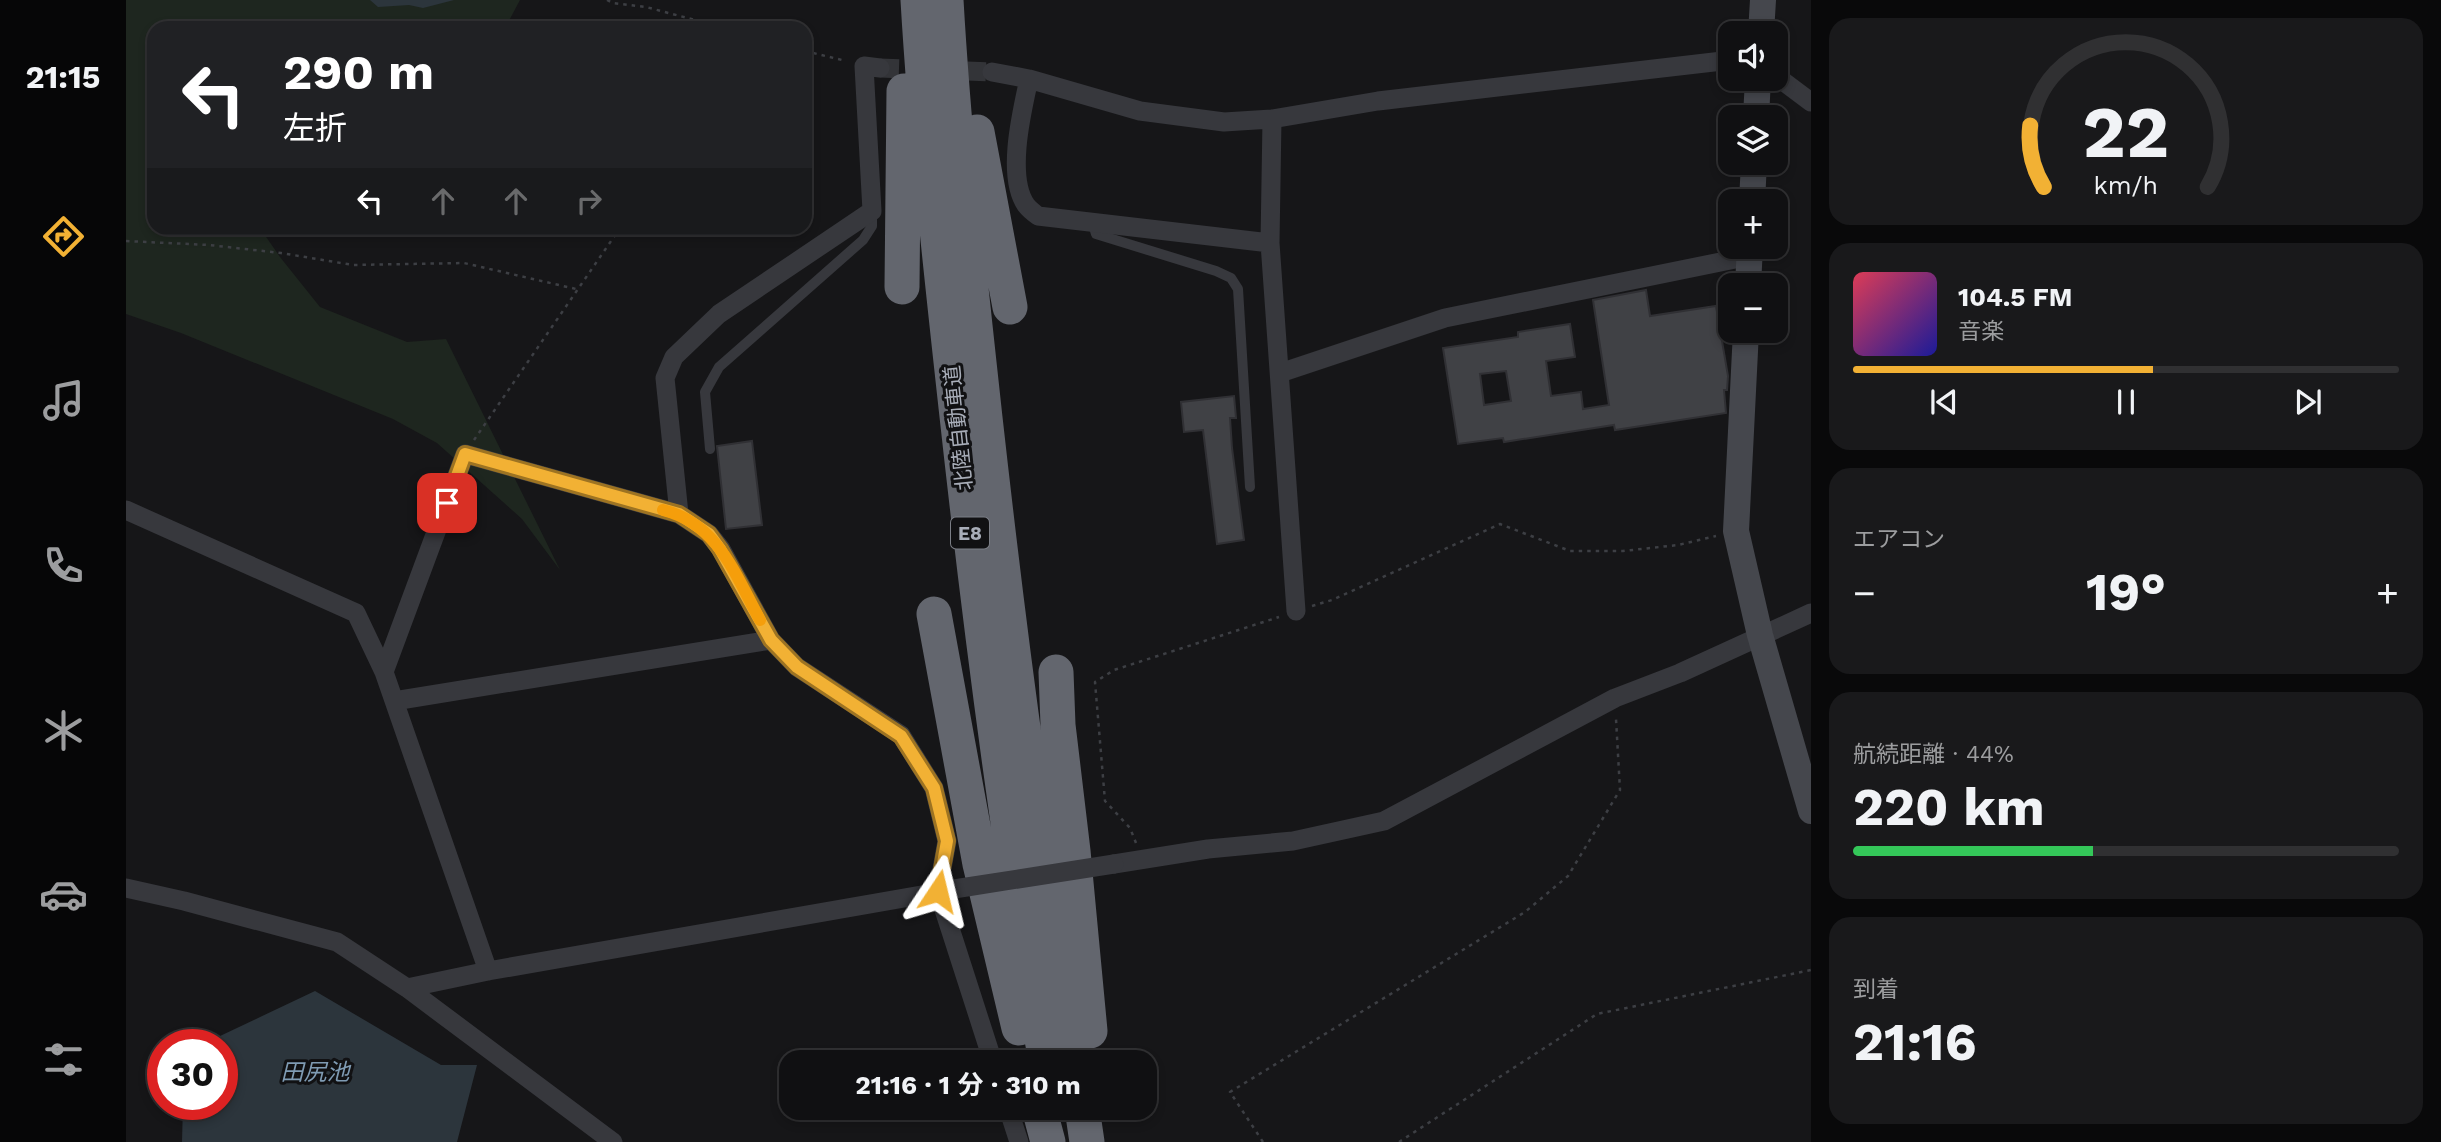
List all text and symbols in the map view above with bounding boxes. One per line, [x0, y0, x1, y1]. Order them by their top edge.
map controls [1718, 21, 1788, 343]
button: sound [1718, 21, 1788, 91]
text: 290 m [283, 43, 434, 101]
icon: left [168, 49, 259, 140]
text: 21:15 [26, 58, 100, 96]
text: 22 [2083, 90, 2169, 176]
button: layers [1718, 105, 1788, 175]
text: 左折 [283, 109, 347, 147]
text: km/h [2094, 171, 2158, 200]
icon: left [351, 182, 389, 220]
icon: ahead [424, 182, 462, 220]
icon: ahead [497, 182, 535, 220]
icon: right [570, 182, 608, 220]
button: + [1718, 189, 1788, 259]
icon: directions [39, 212, 88, 261]
button: − [1718, 273, 1788, 343]
text: 104.5 FM [1958, 282, 2072, 312]
text: 音楽 [1958, 318, 2004, 345]
street label: 北陸自動車道 [939, 364, 977, 492]
icon: music [39, 376, 88, 425]
icon: previous [1925, 383, 1963, 421]
icon: pause [2107, 383, 2145, 421]
icon: next [2289, 383, 2327, 421]
pin [417, 473, 477, 533]
icon: arrive [428, 484, 466, 522]
road number: E8 [951, 518, 989, 548]
text: エアコン [1853, 526, 1945, 553]
icon: phone [39, 541, 88, 590]
text: 19° [2086, 562, 2166, 623]
text: − [1853, 571, 1876, 615]
text: + [2376, 571, 2399, 615]
icon: climate [39, 706, 88, 755]
text: 航続距離 · 44% [1853, 741, 2014, 768]
text: 220 km [1853, 777, 2045, 838]
position arrow [901, 854, 975, 928]
icon: car [39, 870, 88, 919]
text: 到着 [1853, 976, 1899, 1003]
text: 21:16 [1853, 1012, 1977, 1073]
speed limit sign: 30 [147, 1029, 238, 1120]
icon: filters [39, 1035, 88, 1084]
water label: 田尻池 [281, 1059, 352, 1086]
text: 21:16 · 1 分 · 310 m [855, 1070, 1081, 1100]

